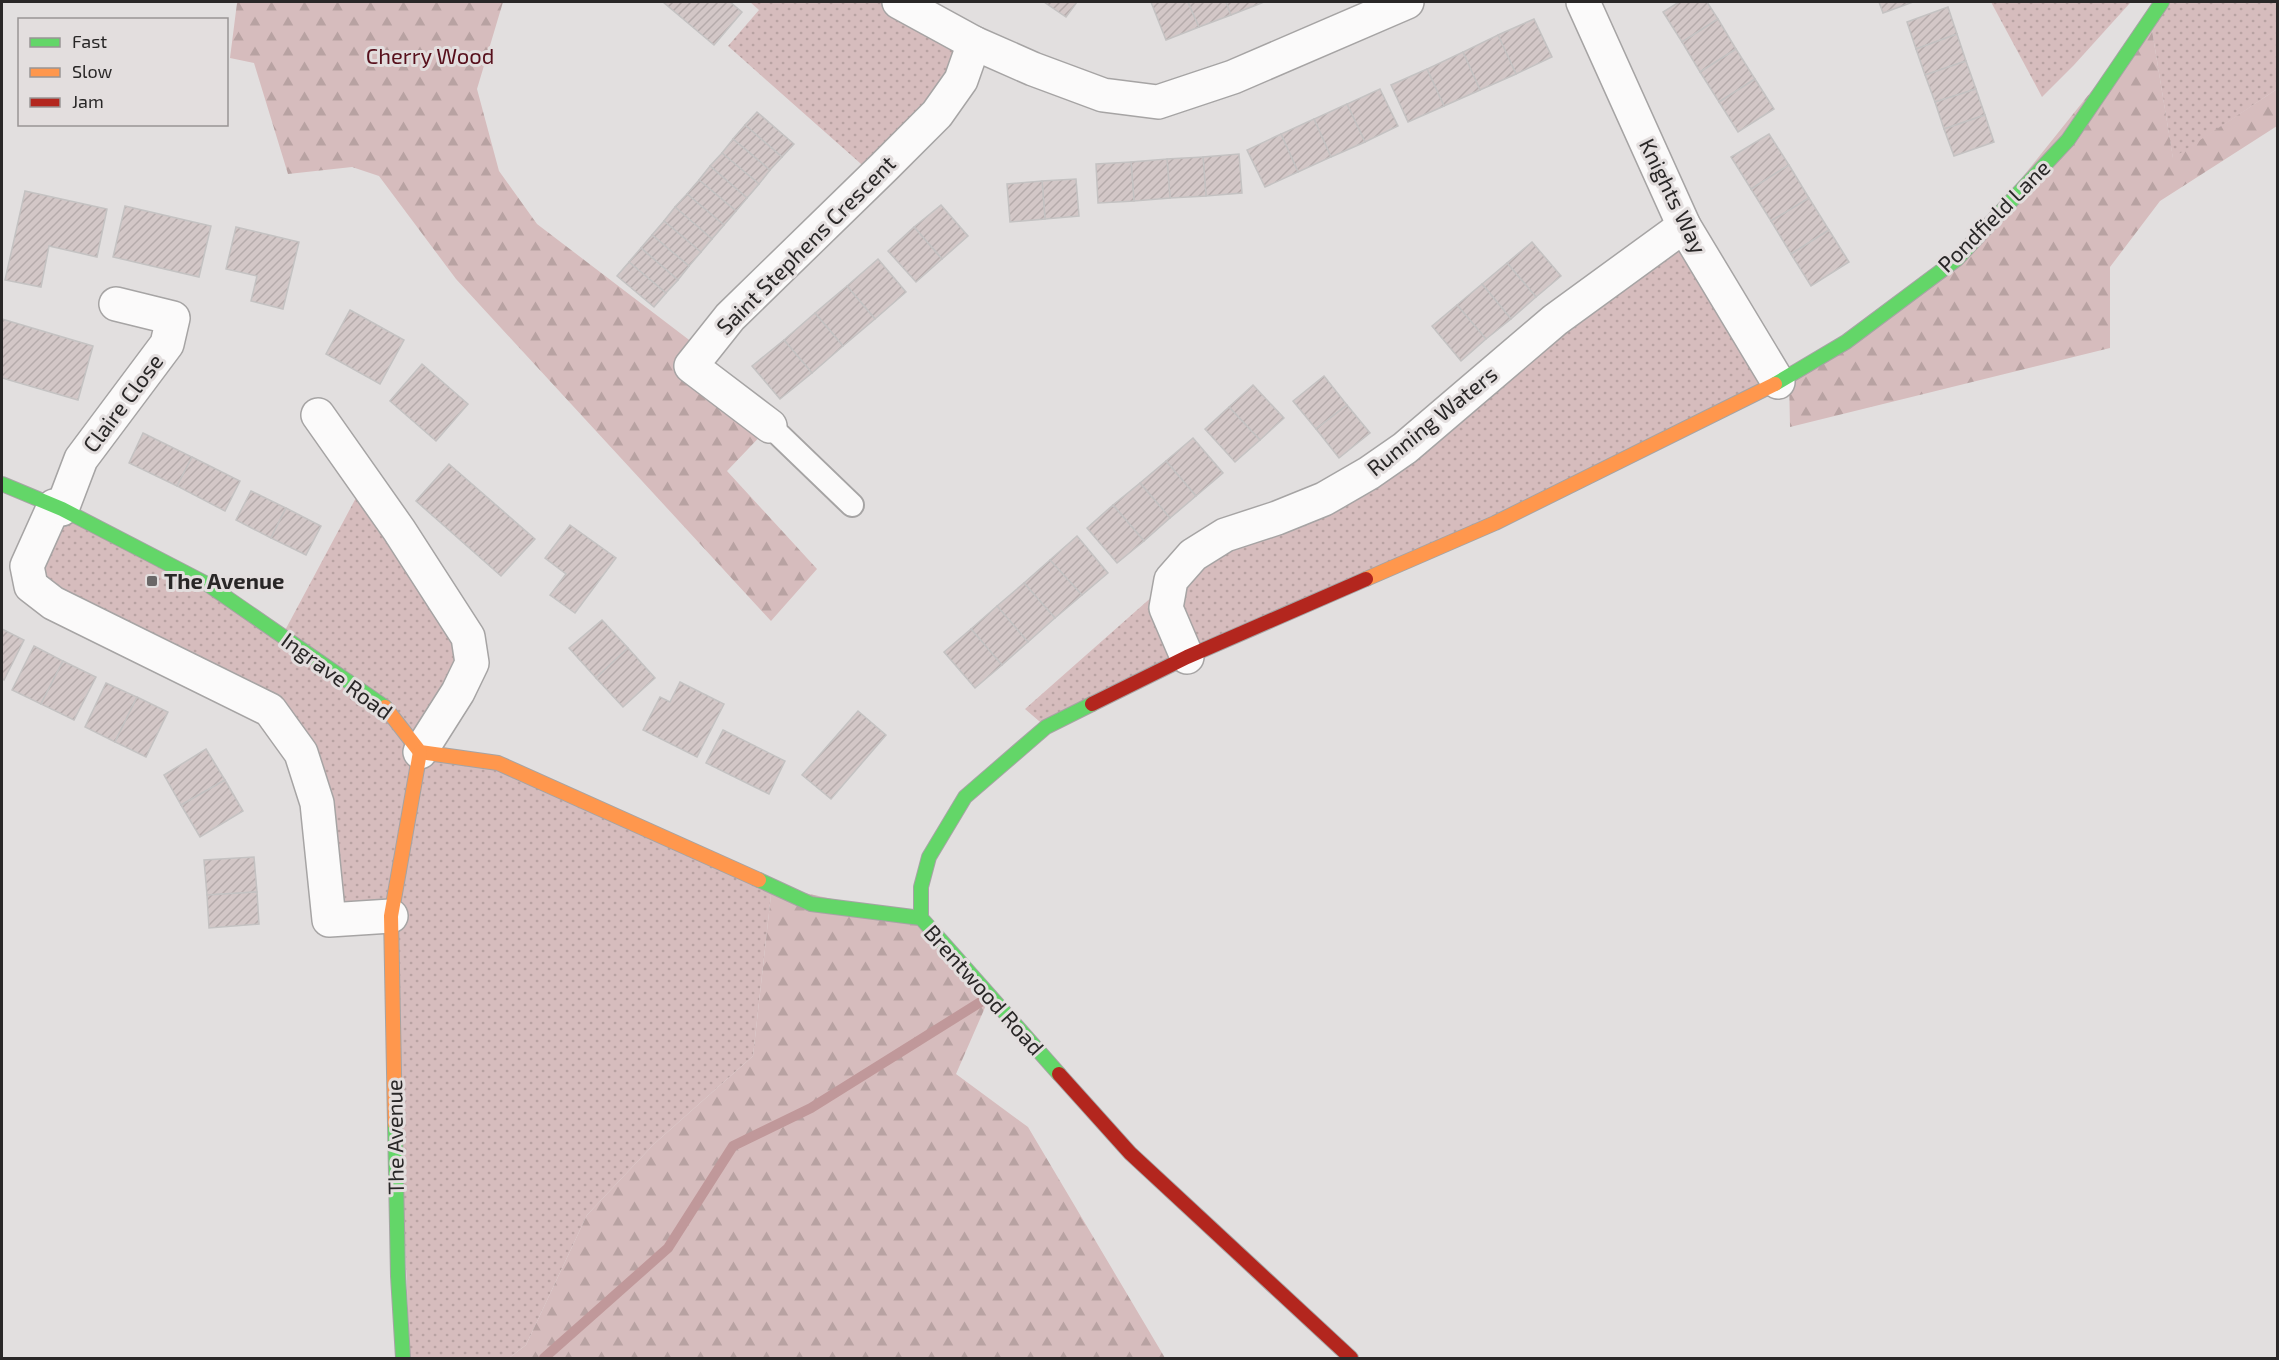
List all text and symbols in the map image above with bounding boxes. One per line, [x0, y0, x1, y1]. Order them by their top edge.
legend [18, 18, 228, 126]
text: Fast [72, 30, 107, 52]
park label: Cherry Wood [366, 42, 494, 68]
text: Slow [72, 60, 113, 82]
text: Jam [72, 90, 104, 112]
street label: Knights Way [1635, 134, 1713, 258]
street label: Saint Stephens Crescent [710, 149, 900, 339]
street label: Pondfield Lane [1932, 154, 2055, 277]
street label: Claire Close [77, 348, 168, 457]
street label: Running Waters [1361, 360, 1502, 481]
place label: The Avenue [164, 567, 284, 593]
marker: The Avenue [145, 574, 159, 588]
street label: Ingrave Road [277, 626, 398, 724]
street label: Brentwood Road [919, 919, 1050, 1060]
street label: The Avenue [380, 1079, 408, 1195]

